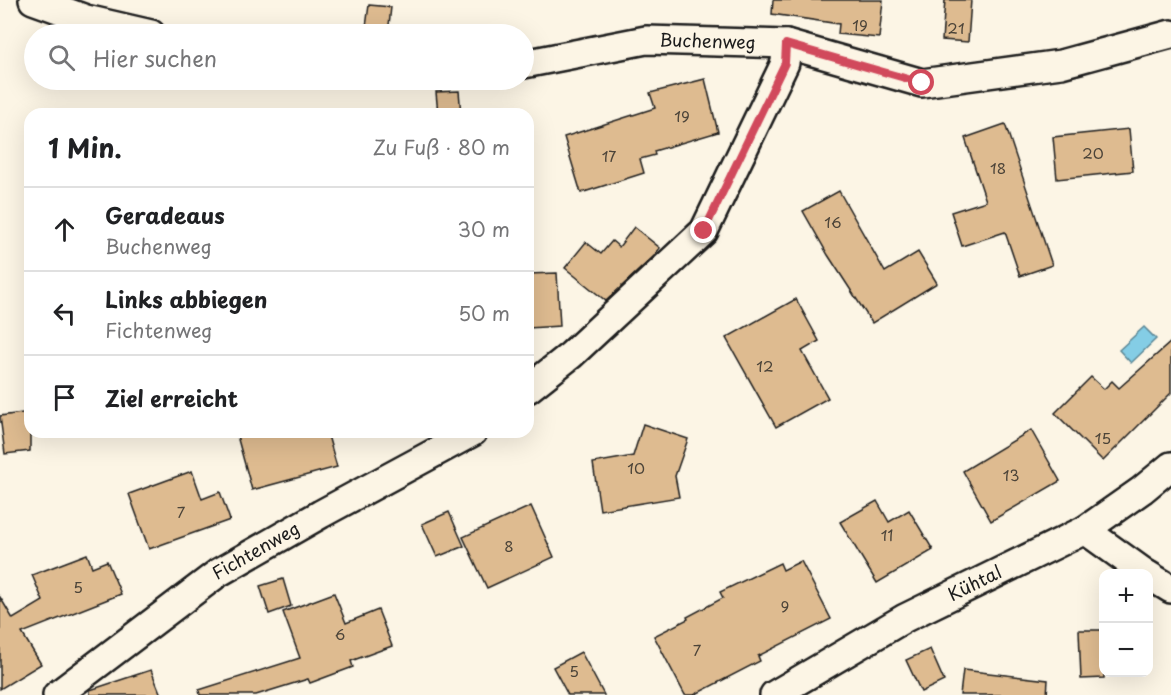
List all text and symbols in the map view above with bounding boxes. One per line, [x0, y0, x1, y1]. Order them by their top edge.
house number: 19 [852, 13, 868, 36]
house number: 21 [947, 16, 965, 39]
search box [24, 24, 534, 90]
street label: Buchenweg [659, 25, 756, 55]
icon: search [45, 41, 78, 74]
text: Hier suchen [93, 41, 217, 74]
route start [908, 69, 934, 95]
house number: 19 [674, 104, 690, 127]
text: 1 Min. [48, 128, 122, 167]
text: Zu Fuß · 80 m [373, 132, 510, 162]
house number: 20 [1082, 141, 1104, 164]
house number: 17 [602, 144, 616, 167]
house number: 18 [990, 156, 1006, 179]
text: Geradeaus [105, 198, 225, 231]
house number: 16 [824, 210, 842, 233]
icon: ahead [48, 213, 81, 246]
text: 30 m [457, 214, 510, 244]
route end [690, 217, 716, 243]
text: Buchenweg [105, 231, 212, 261]
text: Links abbiegen [105, 282, 267, 315]
icon: left [48, 297, 81, 330]
text: 50 m [458, 298, 510, 328]
text: Fichtenweg [105, 315, 213, 345]
house number: 12 [756, 354, 774, 377]
icon: arrive [48, 381, 81, 414]
text: Ziel erreicht [105, 381, 238, 414]
house number: 15 [1095, 426, 1111, 449]
house number: 10 [627, 456, 645, 479]
house number: 13 [1003, 463, 1019, 486]
house number: 7 [177, 500, 186, 523]
street label: Fichtenweg [207, 514, 304, 586]
house number: 11 [881, 523, 893, 546]
house number: 8 [504, 534, 514, 557]
street label: Kühtal [943, 558, 1006, 607]
map controls [1099, 569, 1153, 677]
button: + [1099, 569, 1153, 623]
house number: 5 [73, 575, 83, 598]
house number: 9 [781, 594, 789, 617]
house number: 6 [335, 622, 345, 645]
button: − [1099, 623, 1153, 677]
house number: 7 [693, 638, 702, 661]
house number: 5 [569, 659, 579, 682]

